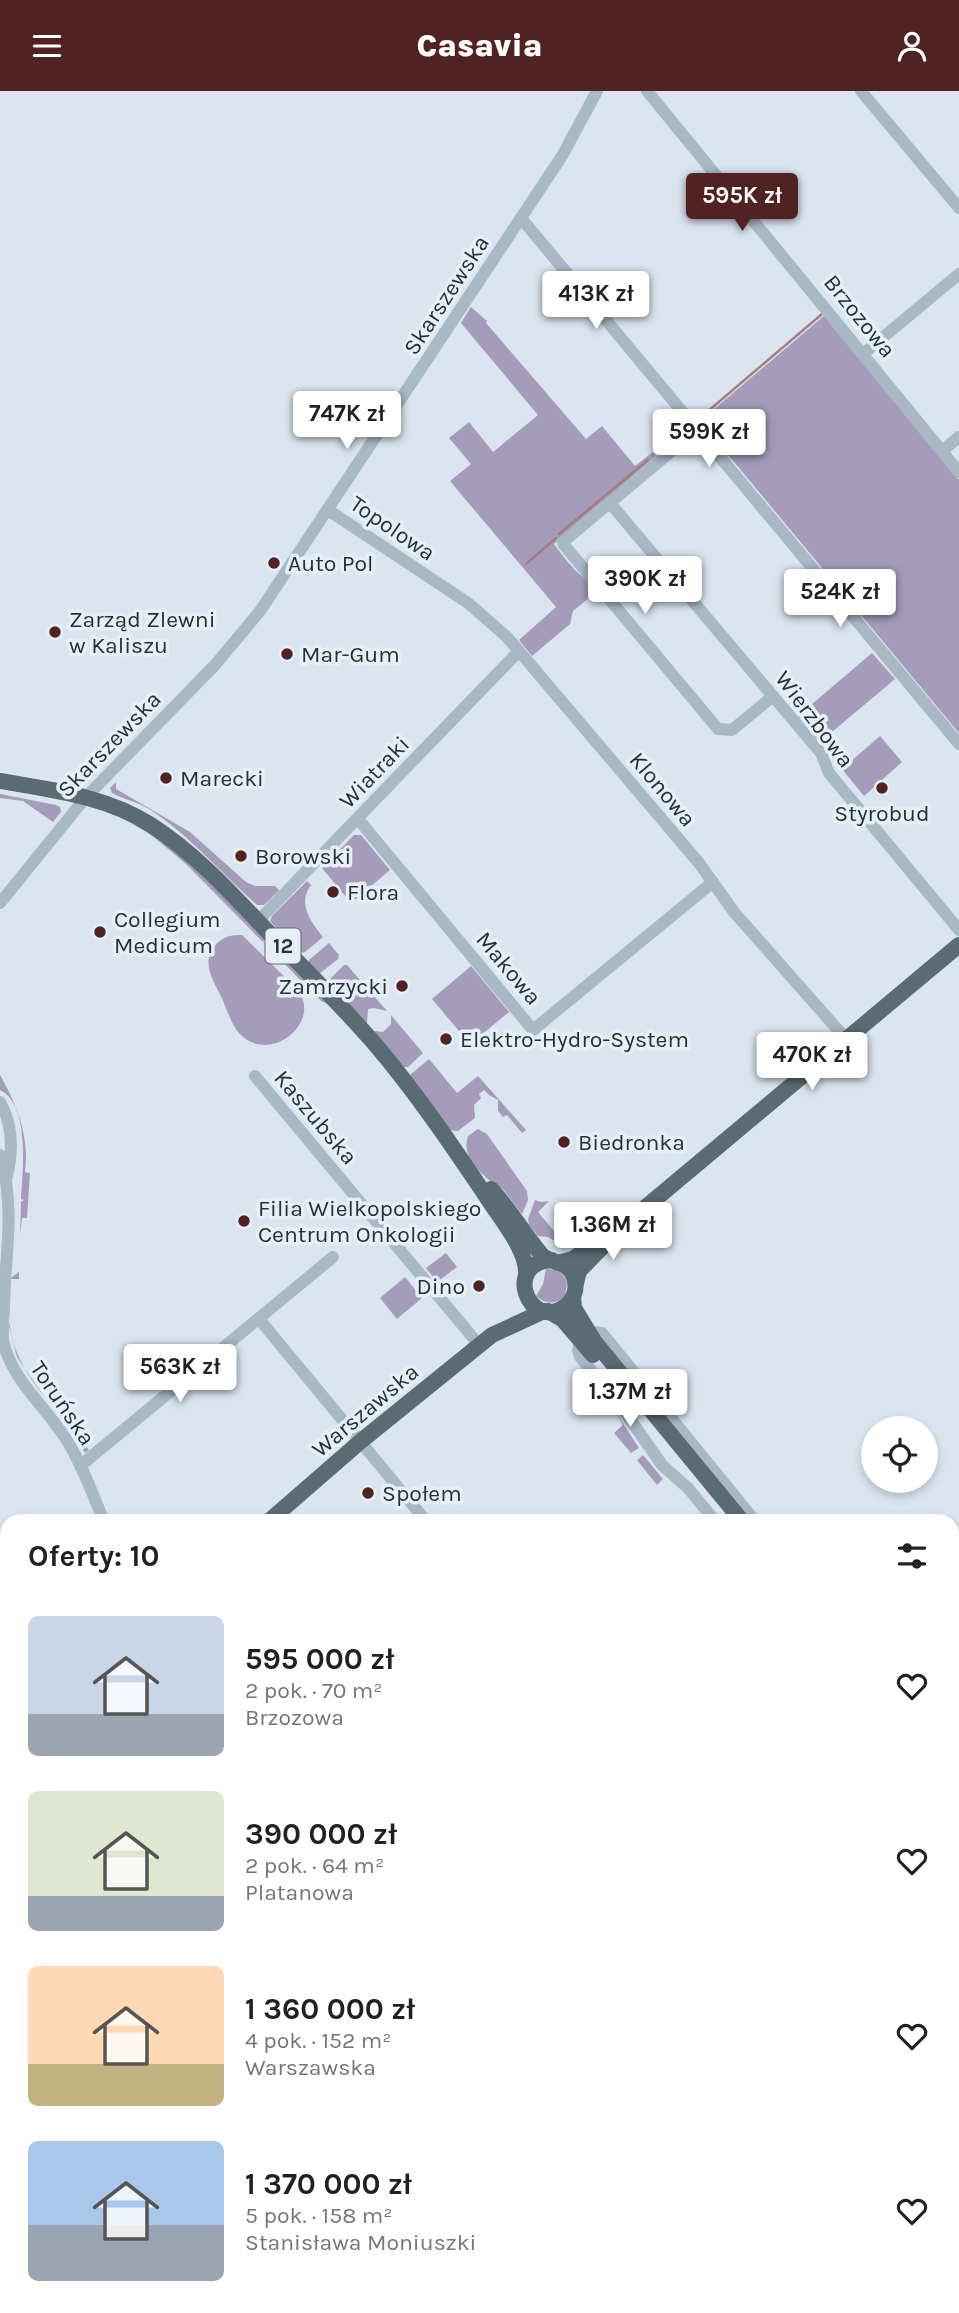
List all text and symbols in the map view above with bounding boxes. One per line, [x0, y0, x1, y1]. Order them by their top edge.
icon: menu [28, 27, 66, 65]
text: Casavia [416, 27, 543, 64]
icon: person [893, 27, 931, 65]
pin: 595K zł [677, 173, 807, 233]
text: 595K zł [702, 182, 782, 209]
street label: Skarszewska [398, 230, 495, 360]
street label: Brzozowa [818, 269, 901, 363]
pin: 413K zł [531, 271, 661, 331]
text: 413K zł [558, 280, 634, 307]
pin: 747K zł [282, 391, 412, 451]
text: 747K zł [309, 400, 385, 427]
pin: 599K zł [644, 409, 774, 469]
text: 599K zł [669, 418, 749, 445]
street label: Topolowa [345, 490, 440, 567]
place label: Auto Pol [288, 550, 374, 577]
marker: Auto Pol [266, 555, 282, 571]
pin: 390K zł [580, 557, 710, 616]
text: 390K zł [604, 565, 686, 592]
pin: 524K zł [775, 569, 905, 629]
text: 524K zł [800, 578, 880, 605]
place label: Zarząd Zlewni w Kaliszu [69, 606, 216, 659]
marker: Zarząd Zlewni w Kaliszu [47, 624, 63, 640]
place label: Mar-Gum [301, 641, 400, 668]
marker: Mar-Gum [279, 646, 295, 662]
street label: Wierzbowa [770, 666, 860, 773]
street label: Skarszewska [52, 686, 167, 803]
street label: Wiatraki [334, 731, 415, 814]
street label: Klonowa [624, 747, 701, 832]
place label: Marecki [180, 765, 264, 792]
marker: Marecki [158, 770, 174, 786]
marker: Styrobud [874, 780, 890, 796]
place label: Styrobud [834, 800, 930, 827]
place label: Borowski [255, 843, 351, 870]
marker: Borowski [233, 848, 249, 864]
place label: Flora [347, 879, 399, 906]
marker: Flora [325, 884, 341, 900]
place label: Collegium Medicum [114, 906, 221, 959]
marker: Collegium Medicum [92, 924, 108, 940]
street label: Makowa [470, 926, 547, 1010]
road number: 12 [266, 929, 300, 963]
place label: Zamrzycki [279, 973, 388, 1000]
marker: Zamrzycki [394, 978, 410, 994]
place label: Elektro-Hydro-System [460, 1026, 689, 1053]
marker: Elektro-Hydro-System [438, 1031, 454, 1047]
pin: 470K zł [747, 1033, 877, 1092]
text: 470K zł [773, 1041, 851, 1068]
street label: Kaszubska [268, 1065, 363, 1170]
place label: Biedronka [578, 1129, 685, 1156]
marker: Biedronka [556, 1134, 572, 1150]
place label: Filia Wielkopolskiego Centrum Onkologii [258, 1195, 481, 1248]
pin: 1.36M zł [541, 1203, 685, 1262]
text: 1.36M zł [570, 1211, 656, 1238]
marker: Filia Wielkopolskiego Centrum Onkologii [236, 1213, 252, 1229]
place label: Dino [417, 1273, 465, 1300]
marker: Dino [471, 1278, 487, 1294]
pin: 563K zł [115, 1345, 245, 1404]
text: 563K zł [140, 1353, 220, 1380]
street label: Toruńska [25, 1356, 101, 1451]
street label: Warszawska [307, 1358, 424, 1463]
pin: 1.37M zł [558, 1369, 702, 1429]
text: 1.37M zł [588, 1378, 672, 1405]
map controls [861, 1416, 938, 1493]
button: locate [861, 1416, 938, 1493]
place label: Społem [382, 1480, 462, 1507]
marker: Społem [360, 1485, 376, 1501]
icon: filters [893, 1537, 931, 1575]
text: Oferty: 10 [28, 1538, 159, 1574]
text: 595 000 zł [245, 1641, 394, 1677]
icon: home [84, 1644, 168, 1728]
icon: heart [893, 1667, 931, 1705]
text: 2 pok. · 70 m² [245, 1677, 383, 1704]
text: Brzozowa [245, 1704, 344, 1731]
text: 390 000 zł [245, 1816, 397, 1852]
icon: home [84, 1819, 168, 1903]
icon: heart [893, 1842, 931, 1880]
text: 2 pok. · 64 m² [245, 1852, 384, 1879]
text: Platanowa [245, 1879, 354, 1906]
text: 1 360 000 zł [245, 1991, 415, 2027]
icon: home [84, 1994, 168, 2078]
icon: heart [893, 2017, 931, 2055]
text: 4 pok. · 152 m² [245, 2027, 392, 2054]
text: Warszawska [245, 2054, 376, 2081]
text: 1 370 000 zł [245, 2166, 412, 2202]
icon: home [84, 2169, 168, 2253]
icon: heart [893, 2192, 931, 2230]
text: 5 pok. · 158 m² [245, 2202, 392, 2229]
text: Stanisława Moniuszki [245, 2229, 476, 2256]

